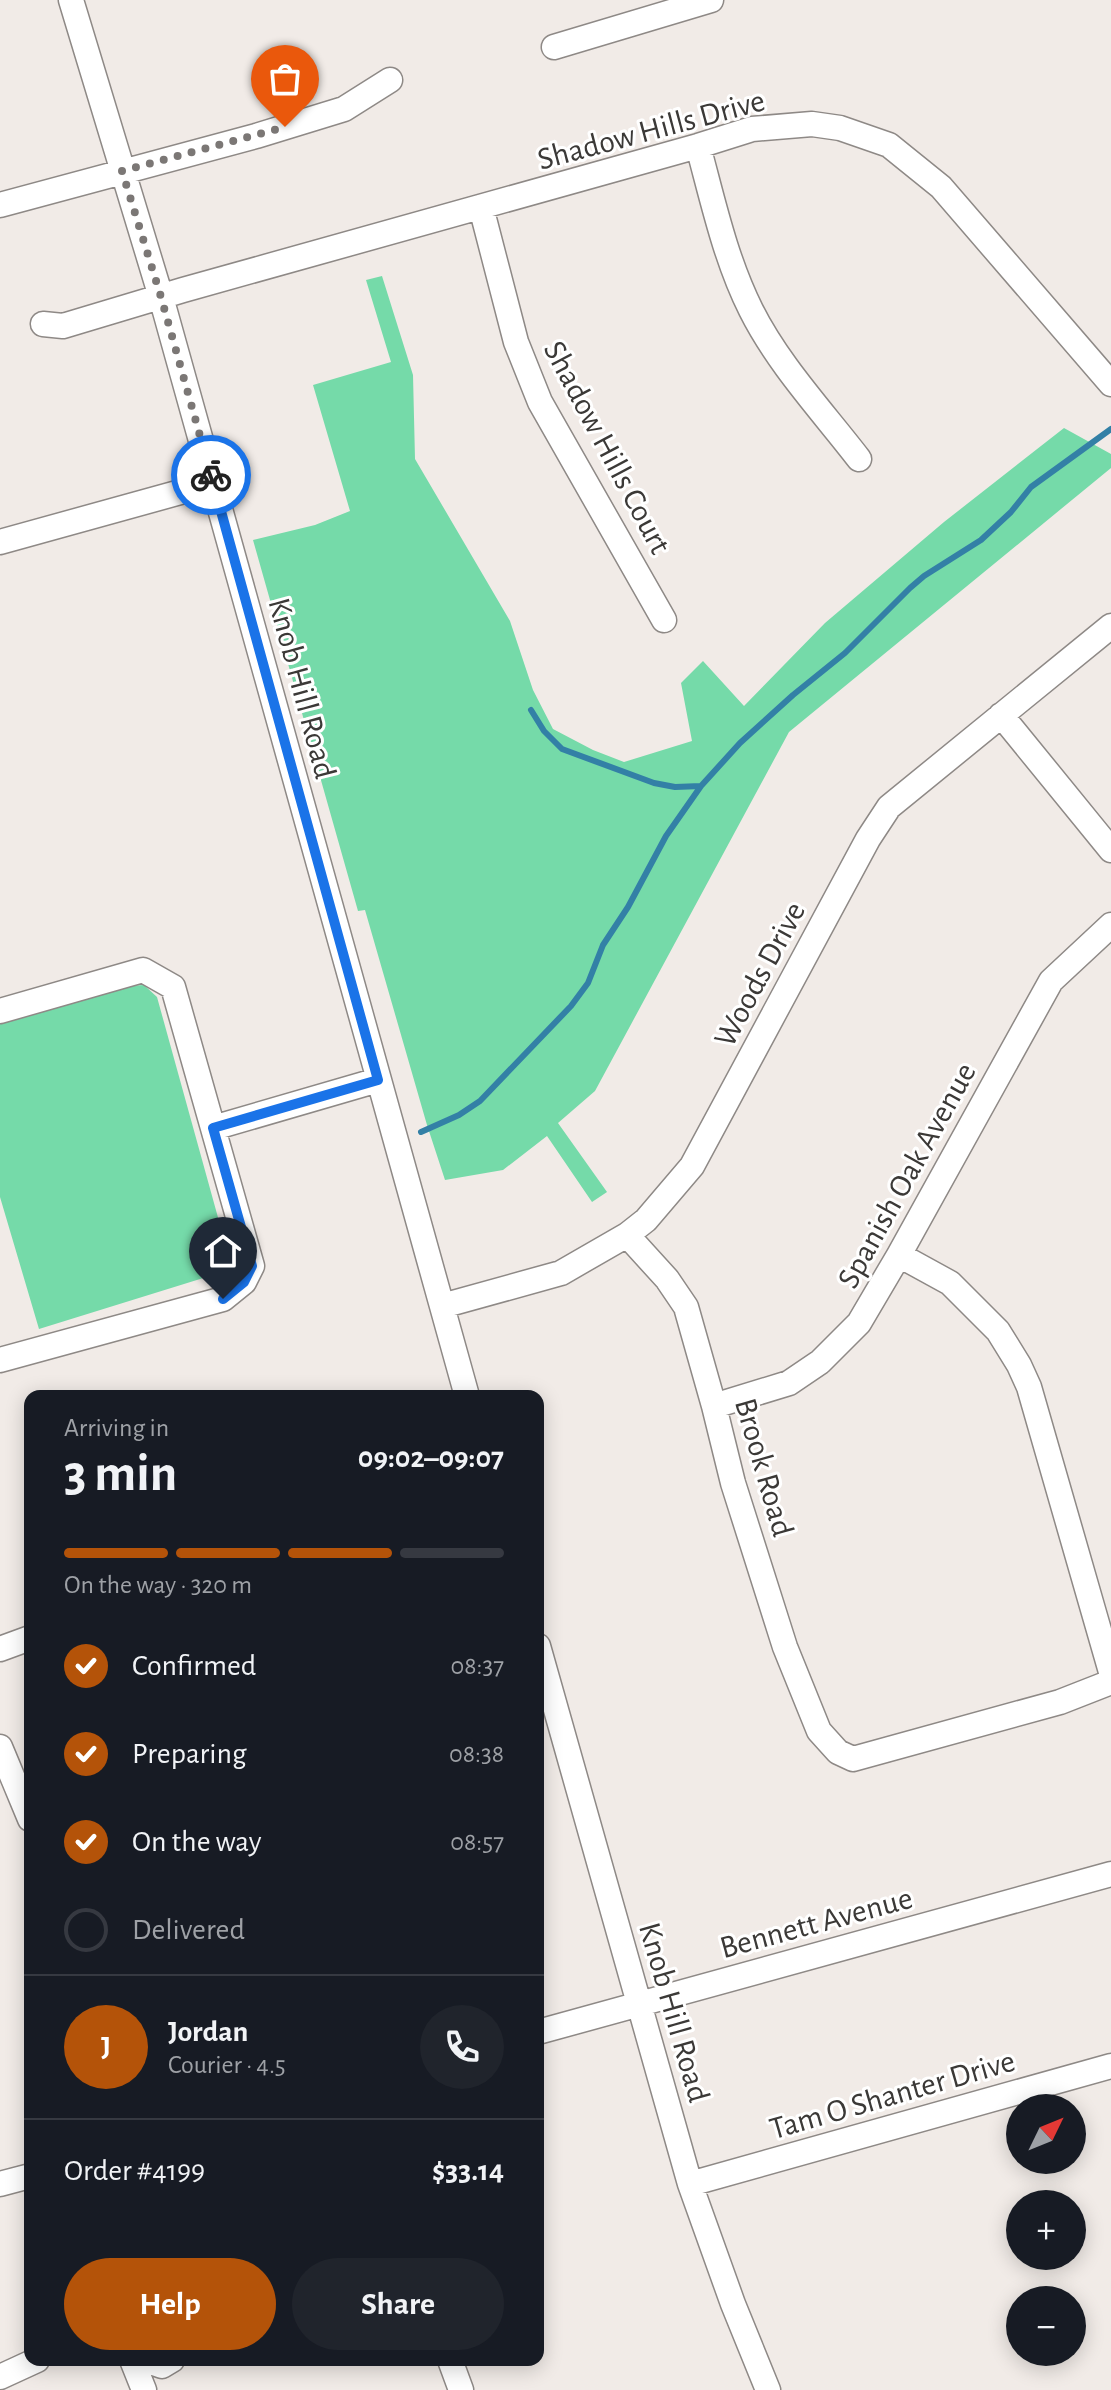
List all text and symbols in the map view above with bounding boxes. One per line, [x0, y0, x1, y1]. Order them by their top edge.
pin [251, 45, 319, 127]
icon: bag [263, 57, 307, 101]
street label: Shadow Hills Drive [534, 84, 768, 176]
street label: Shadow Hills Court [538, 336, 677, 559]
courier [171, 435, 251, 515]
icon: bike [189, 453, 233, 497]
street label: Knob Hill Road [263, 595, 341, 782]
street label: Woods Drive [708, 897, 811, 1052]
street label: Spanish Oak Avenue [832, 1057, 982, 1294]
pin [189, 1217, 257, 1299]
icon: home [201, 1229, 245, 1273]
street label: Brook Road [729, 1395, 799, 1540]
text: Arriving in [64, 1415, 169, 1441]
text: 09:02–09:07 [358, 1443, 504, 1473]
text: 3 min [64, 1448, 177, 1500]
text: On the way · 320 m [64, 1572, 252, 1598]
icon: check [64, 1644, 108, 1688]
text: Confirmed [132, 1651, 256, 1681]
text: 08:37 [450, 1653, 504, 1679]
icon: check [64, 1732, 108, 1776]
text: Preparing [132, 1739, 247, 1769]
text: 08:38 [449, 1741, 504, 1767]
icon: check [64, 1820, 108, 1864]
text: On the way [132, 1827, 261, 1857]
text: 08:57 [450, 1829, 504, 1855]
street label: Bennett Avenue [716, 1882, 916, 1964]
text: Delivered [132, 1915, 245, 1945]
street label: Knob Hill Road [633, 1919, 715, 2106]
button: phone [420, 2005, 504, 2089]
text: Jordan [168, 2017, 248, 2047]
text: J [101, 2032, 111, 2062]
street label: Tam O Shanter Drive [766, 2045, 1019, 2145]
text: Courier · 4.5 [168, 2052, 286, 2078]
north arrow [1006, 2094, 1086, 2174]
map controls [1006, 2094, 1086, 2366]
text: Order #4199 [64, 2156, 205, 2186]
text: $33.14 [432, 2156, 504, 2186]
button: + [1006, 2190, 1086, 2270]
button: Help [64, 2258, 276, 2350]
button: Share [292, 2258, 504, 2350]
button: − [1006, 2286, 1086, 2366]

